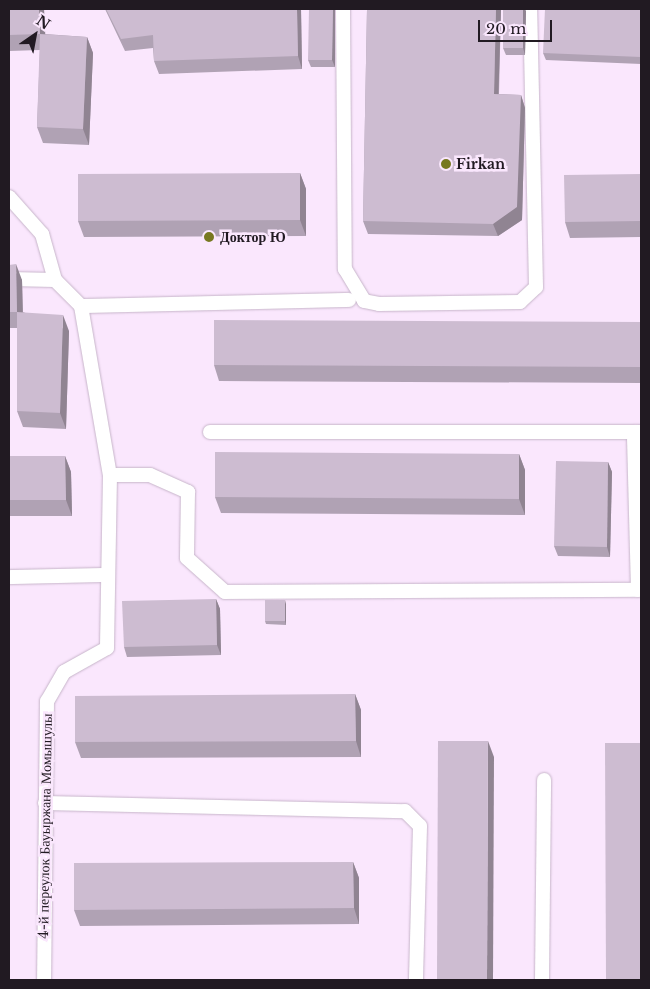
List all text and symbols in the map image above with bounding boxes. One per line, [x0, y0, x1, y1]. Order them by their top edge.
north arrow [10, 10, 60, 60]
scale bar [480, 10, 554, 42]
text: N [33, 11, 54, 34]
text: 20 m [486, 19, 526, 38]
place label: Firkan [456, 156, 505, 172]
marker: Firkan [440, 158, 452, 170]
place label: Доктор Ю [220, 229, 286, 245]
marker: Доктор Ю [202, 230, 216, 244]
street label: 4-й переулок Бауыржана Момышулы [35, 713, 55, 939]

